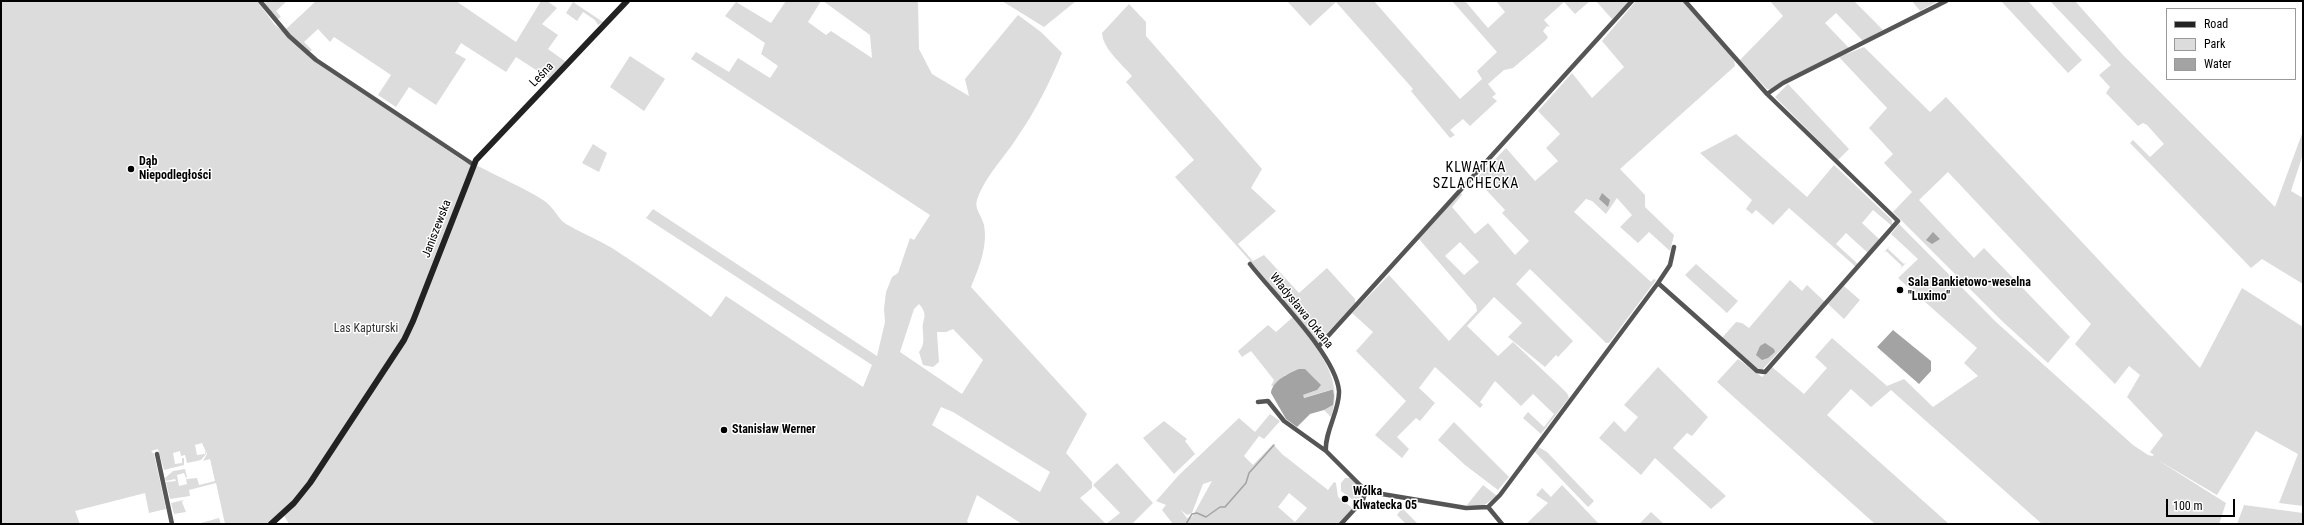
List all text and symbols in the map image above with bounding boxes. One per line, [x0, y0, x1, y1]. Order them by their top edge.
legend [2166, 8, 2296, 80]
text: Road [2204, 17, 2228, 31]
text: Park [2204, 37, 2225, 51]
text: Water [2204, 57, 2232, 71]
street label: Leśna [527, 60, 557, 90]
place label: Dąb Niepodległości [139, 155, 211, 183]
district label: KLWATKA SZLACHECKA [1433, 160, 1519, 192]
marker: Dąb Niepodległości [126, 164, 136, 174]
street label: Janiszewska [419, 198, 455, 260]
street label: Władysława Orkana [1266, 270, 1336, 352]
place label: Sala Bankietowo-weselna "Luximo" [1908, 276, 2031, 304]
marker: Sala Bankietowo-weselna "Luximo" [1895, 285, 1905, 295]
park label: Las Kapturski [334, 322, 398, 336]
place label: Stanisław Werner [732, 423, 816, 437]
marker: Stanisław Werner [719, 425, 729, 435]
place label: Wólka Klwatecka 05 [1353, 485, 1417, 513]
scale bar [2168, 491, 2237, 517]
marker: Wólka Klwatecka 05 [1340, 494, 1350, 504]
text: 100 m [2173, 499, 2203, 513]

